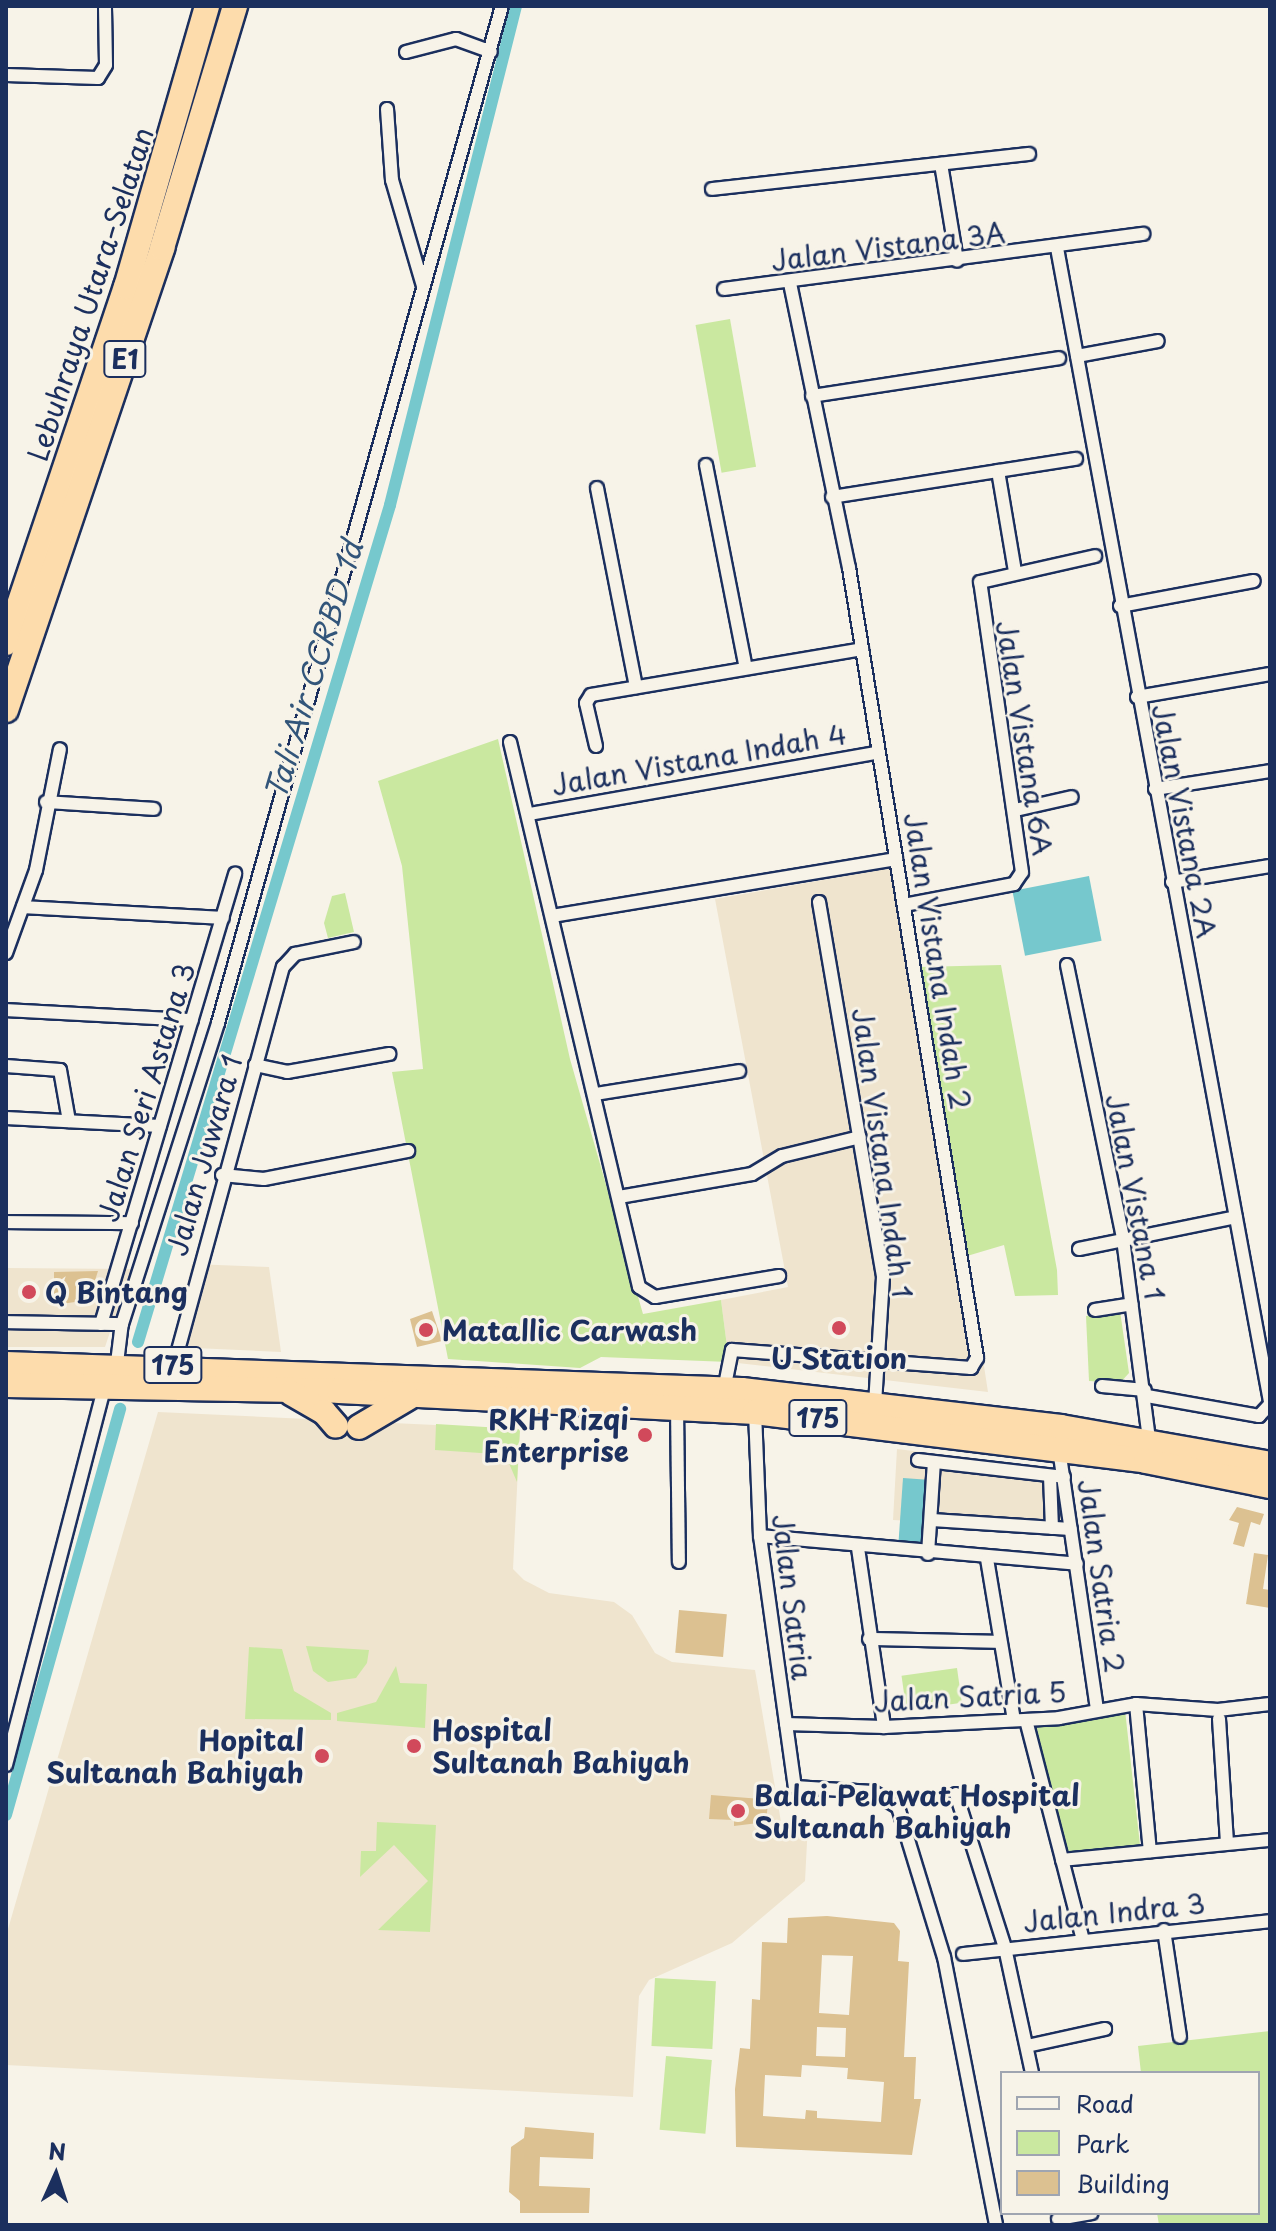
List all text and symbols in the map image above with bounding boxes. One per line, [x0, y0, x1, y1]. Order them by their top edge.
street label: Lebuhraya Utara–Selatan [20, 124, 160, 464]
street label: Jalan Vistana 3A [770, 215, 1006, 277]
road number: E1 [103, 337, 147, 381]
water label: Tali Air CCRBD 1d [257, 537, 369, 803]
street label: Jalan Vistana 6A [990, 618, 1060, 858]
street label: Jalan Vistana 2A [1146, 701, 1224, 941]
street label: Jalan Vistana Indah 4 [549, 716, 849, 802]
street label: Jalan Vistana Indah 2 [898, 810, 978, 1112]
street label: Jalan Seri Astana 3 [90, 958, 202, 1226]
street label: Jalan Vistana Indah 1 [846, 1005, 920, 1301]
street label: Jalan Juwara 1 [159, 1050, 249, 1260]
street label: Jalan Vistana 1 [1100, 1092, 1172, 1302]
place label: Q Bintang [45, 1275, 189, 1309]
marker: Q Bintang [20, 1283, 38, 1301]
place label: Matallic Carwash [442, 1313, 698, 1347]
marker: U Station [830, 1319, 848, 1337]
marker: Matallic Carwash [417, 1321, 435, 1339]
place label: U Station [771, 1341, 907, 1375]
road number: 175 [143, 1343, 203, 1387]
road number: 175 [788, 1396, 848, 1440]
place label: RKH Rizqi Enterprise [483, 1402, 629, 1468]
marker: RKH Rizqi Enterprise [636, 1426, 654, 1444]
street label: Jalan Satria 2 [1072, 1476, 1132, 1676]
street label: Jalan Satria [766, 1512, 820, 1682]
street label: Jalan Satria 5 [872, 1674, 1068, 1718]
place label: Hospital Sultanah Bahiyah [432, 1713, 690, 1779]
place label: Hopital Sultanah Bahiyah [46, 1723, 304, 1789]
marker: Hospital Sultanah Bahiyah [403, 1735, 425, 1757]
marker: Hopital Sultanah Bahiyah [311, 1745, 333, 1767]
place label: Balai Pelawat Hospital Sultanah Bahiyah [754, 1778, 1079, 1844]
marker: Balai Pelawat Hospital Sultanah Bahiyah [729, 1802, 747, 1820]
street label: Jalan Indra 3 [1020, 1886, 1208, 1938]
legend [1000, 2071, 1260, 2215]
text: Road [1076, 2085, 1134, 2121]
text: Park [1076, 2125, 1130, 2161]
text: N [48, 2134, 67, 2167]
north arrow [16, 2135, 96, 2215]
text: Building [1076, 2165, 1170, 2201]

